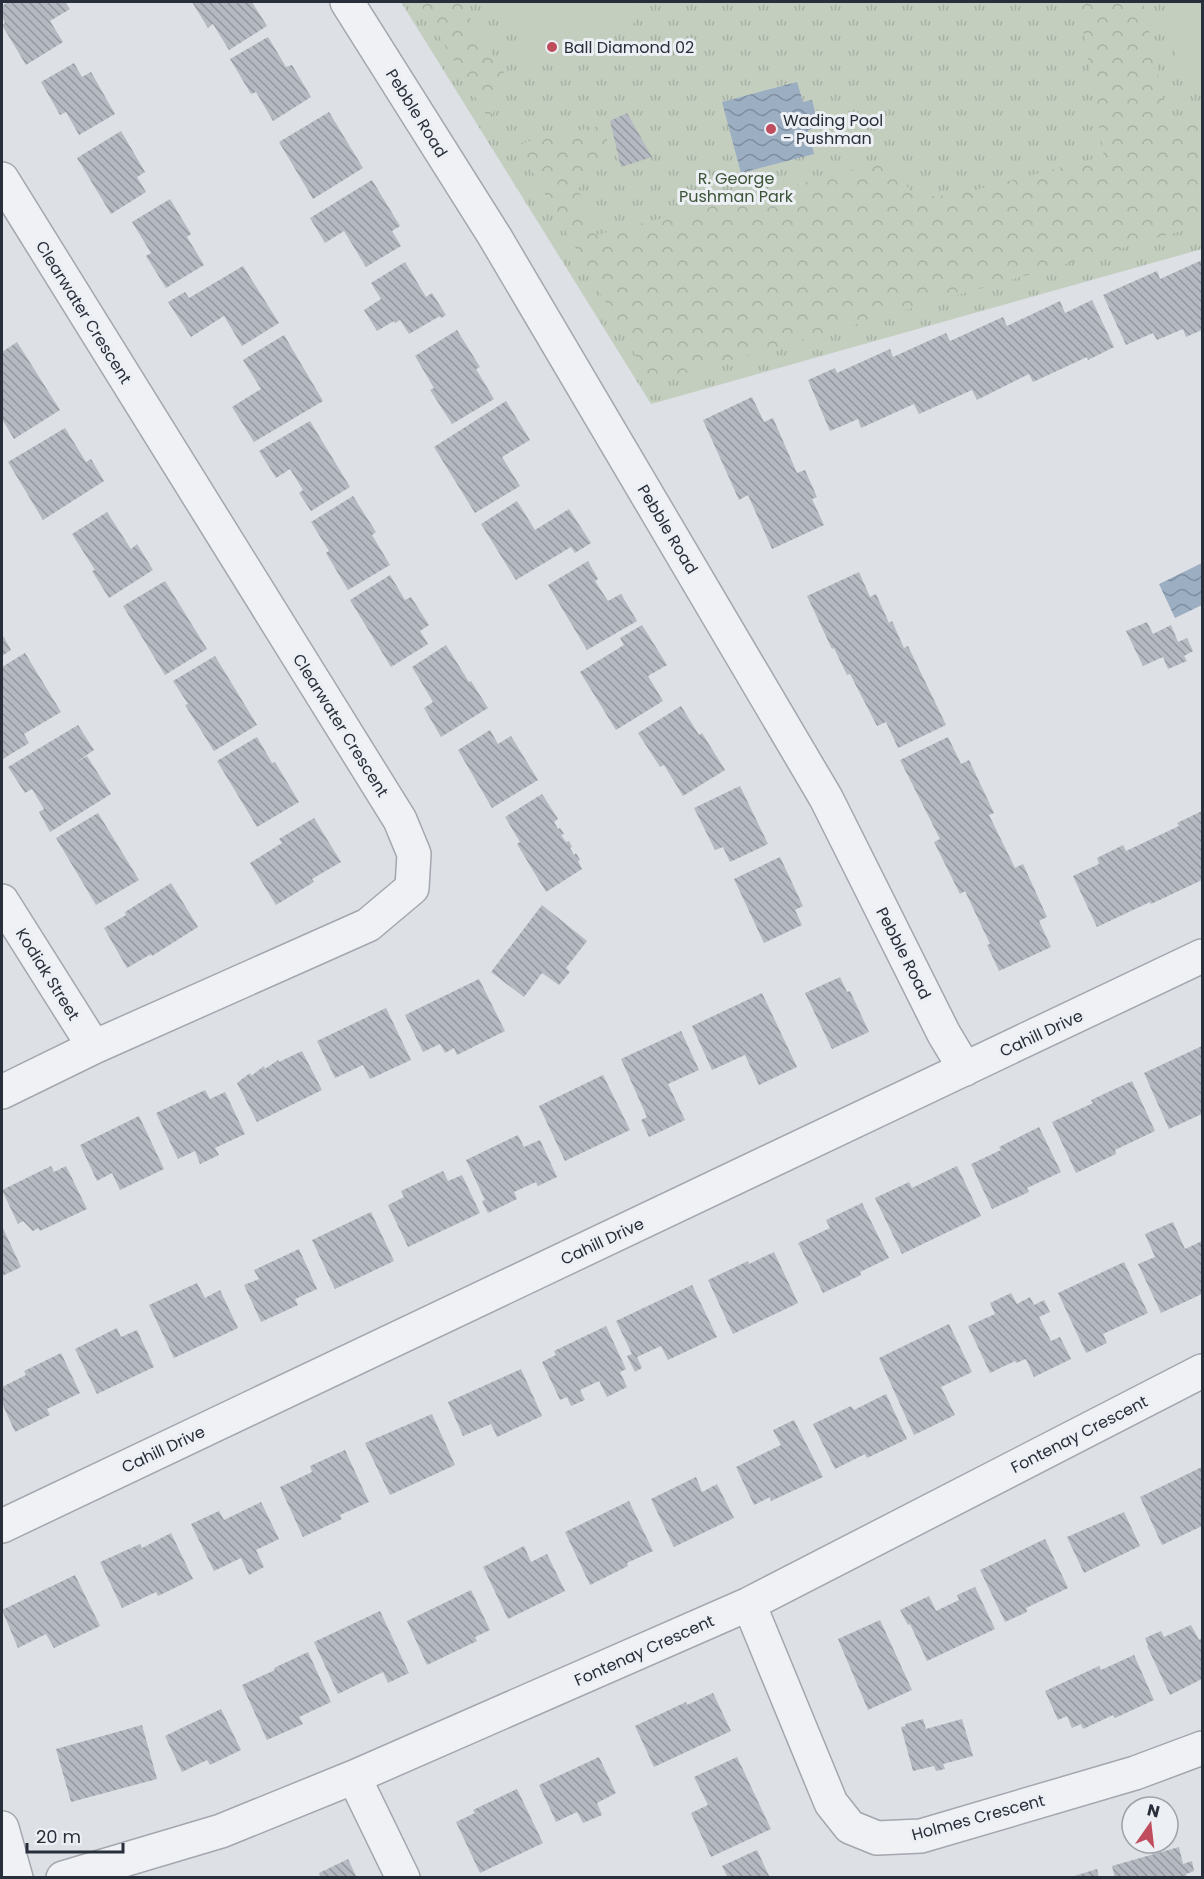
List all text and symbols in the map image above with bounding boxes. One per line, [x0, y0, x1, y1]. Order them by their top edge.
place label: Ball Diamond 02 [564, 36, 694, 59]
marker: Ball Diamond 02 [545, 40, 559, 54]
street label: Pebble Road [380, 65, 453, 162]
place label: Wading Pool - Pushman [783, 109, 883, 150]
marker: Wading Pool - Pushman [764, 122, 778, 136]
park label: R. George Pushman Park [679, 167, 794, 208]
street label: Clearwater Crescent [30, 236, 137, 389]
street label: Pebble Road [632, 480, 703, 578]
street label: Clearwater Crescent [287, 649, 394, 802]
street label: Pebble Road [870, 903, 937, 1003]
street label: Kodiak Street [10, 924, 85, 1025]
street label: Cahill Drive [996, 1004, 1087, 1063]
street label: Cahill Drive [557, 1212, 648, 1271]
street label: Fontenay Crescent [1007, 1390, 1152, 1479]
street label: Cahill Drive [118, 1420, 209, 1479]
street label: Fontenay Crescent [571, 1609, 718, 1692]
street label: Holmes Crescent [909, 1789, 1047, 1846]
north arrow [1120, 1795, 1180, 1855]
text: N [1145, 1798, 1162, 1824]
scale bar [27, 1816, 123, 1854]
text: 20 m [36, 1824, 81, 1849]

